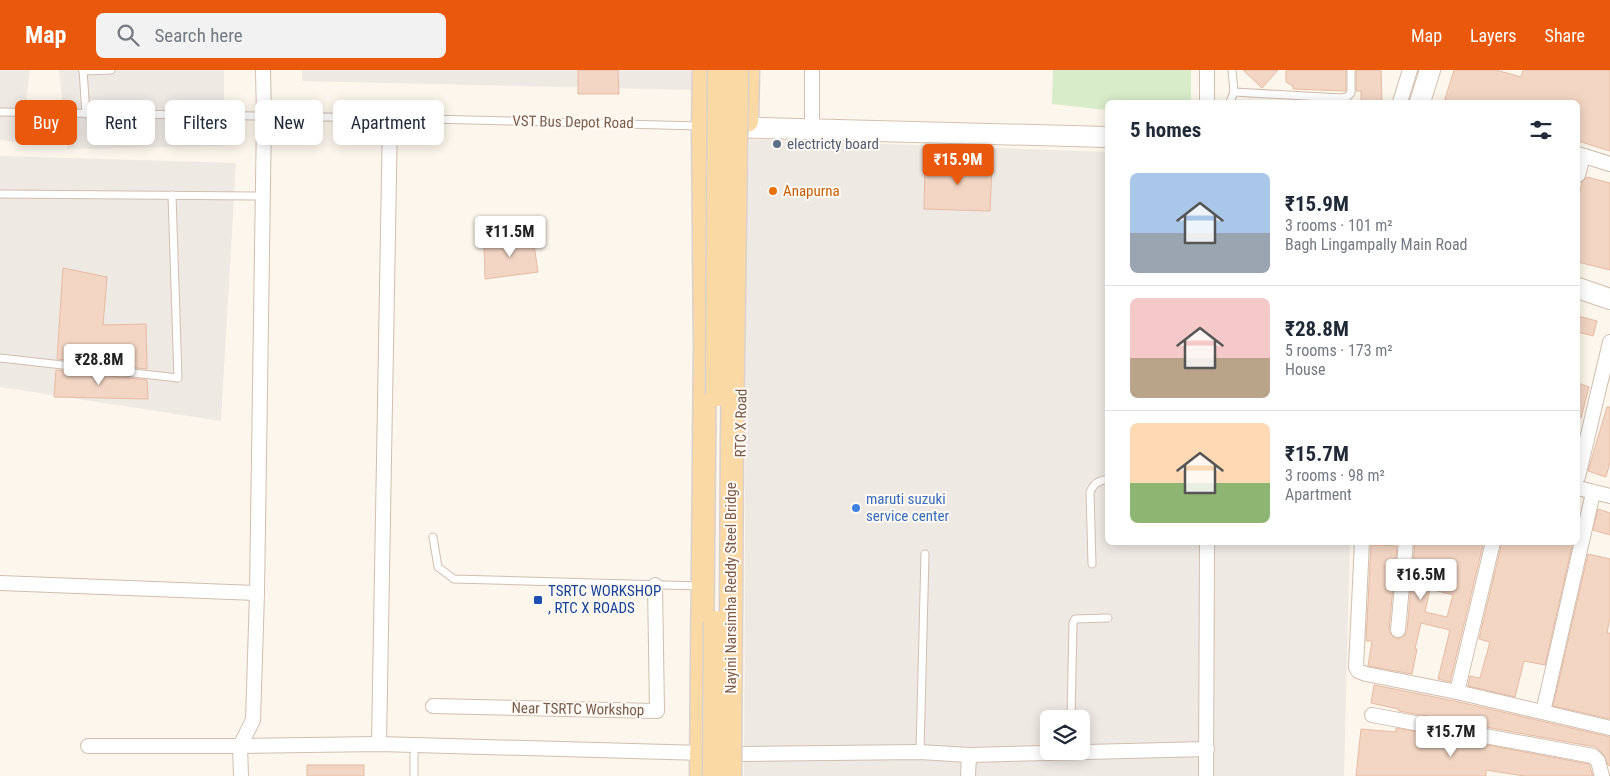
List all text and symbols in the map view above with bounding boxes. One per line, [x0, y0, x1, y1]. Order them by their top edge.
search box [96, 13, 446, 58]
text: Map [25, 21, 66, 49]
icon: search [114, 21, 142, 49]
text: Search here [154, 24, 243, 47]
text: Map [1411, 25, 1442, 46]
text: Layers [1470, 25, 1517, 46]
text: Share [1545, 25, 1585, 46]
chip: Buy [15, 100, 77, 145]
chip: Rent [87, 100, 155, 145]
chip: Filters [165, 100, 245, 145]
chip: New [255, 100, 323, 145]
chip: Apartment [333, 100, 444, 145]
street label: VST Bus Depot Road [512, 112, 634, 132]
icon: filters [1527, 116, 1555, 144]
text: 5 homes [1130, 118, 1201, 142]
place label: electricty board [787, 135, 879, 153]
marker: electricty board [771, 138, 783, 150]
pin: ₹15.9M [917, 144, 999, 186]
text: ₹15.9M [934, 150, 982, 169]
place label: Anapurna [783, 182, 840, 200]
marker: Anapurna [767, 185, 779, 197]
text: ₹15.9M [1285, 192, 1349, 216]
icon: home [1170, 193, 1230, 253]
pin: ₹11.5M [469, 216, 551, 258]
text: 3 rooms · 101 m² [1285, 216, 1393, 235]
text: ₹11.5M [486, 222, 534, 241]
text: Bagh Lingampally Main Road [1285, 235, 1468, 254]
text: ₹28.8M [1285, 317, 1349, 341]
icon: home [1170, 318, 1230, 378]
text: 5 rooms · 173 m² [1285, 341, 1393, 360]
pin: ₹28.8M [58, 344, 140, 386]
text: ₹28.8M [75, 350, 123, 369]
text: House [1285, 360, 1325, 379]
street label: RTC X Road [731, 388, 751, 458]
text: ₹15.7M [1285, 442, 1349, 466]
icon: home [1170, 443, 1230, 503]
text: 3 rooms · 98 m² [1285, 466, 1385, 485]
street label: Nayini Narsimha Reddy Steel Bridge [722, 482, 740, 694]
text: Apartment [1285, 485, 1352, 504]
place label: maruti suzuki service center [866, 490, 950, 525]
marker: maruti suzuki service center [850, 502, 862, 514]
pin: ₹16.5M [1380, 558, 1462, 601]
text: ₹16.5M [1397, 565, 1445, 584]
place label: TSRTC WORKSHOP , RTC X ROADS [548, 582, 661, 617]
marker: TSRTC WORKSHOP , RTC X ROADS [532, 594, 544, 606]
street label: Near TSRTC Workshop [512, 699, 644, 719]
map controls [1040, 710, 1090, 760]
button: layers [1040, 710, 1090, 760]
pin: ₹15.7M [1410, 716, 1492, 758]
text: ₹15.7M [1427, 722, 1475, 741]

